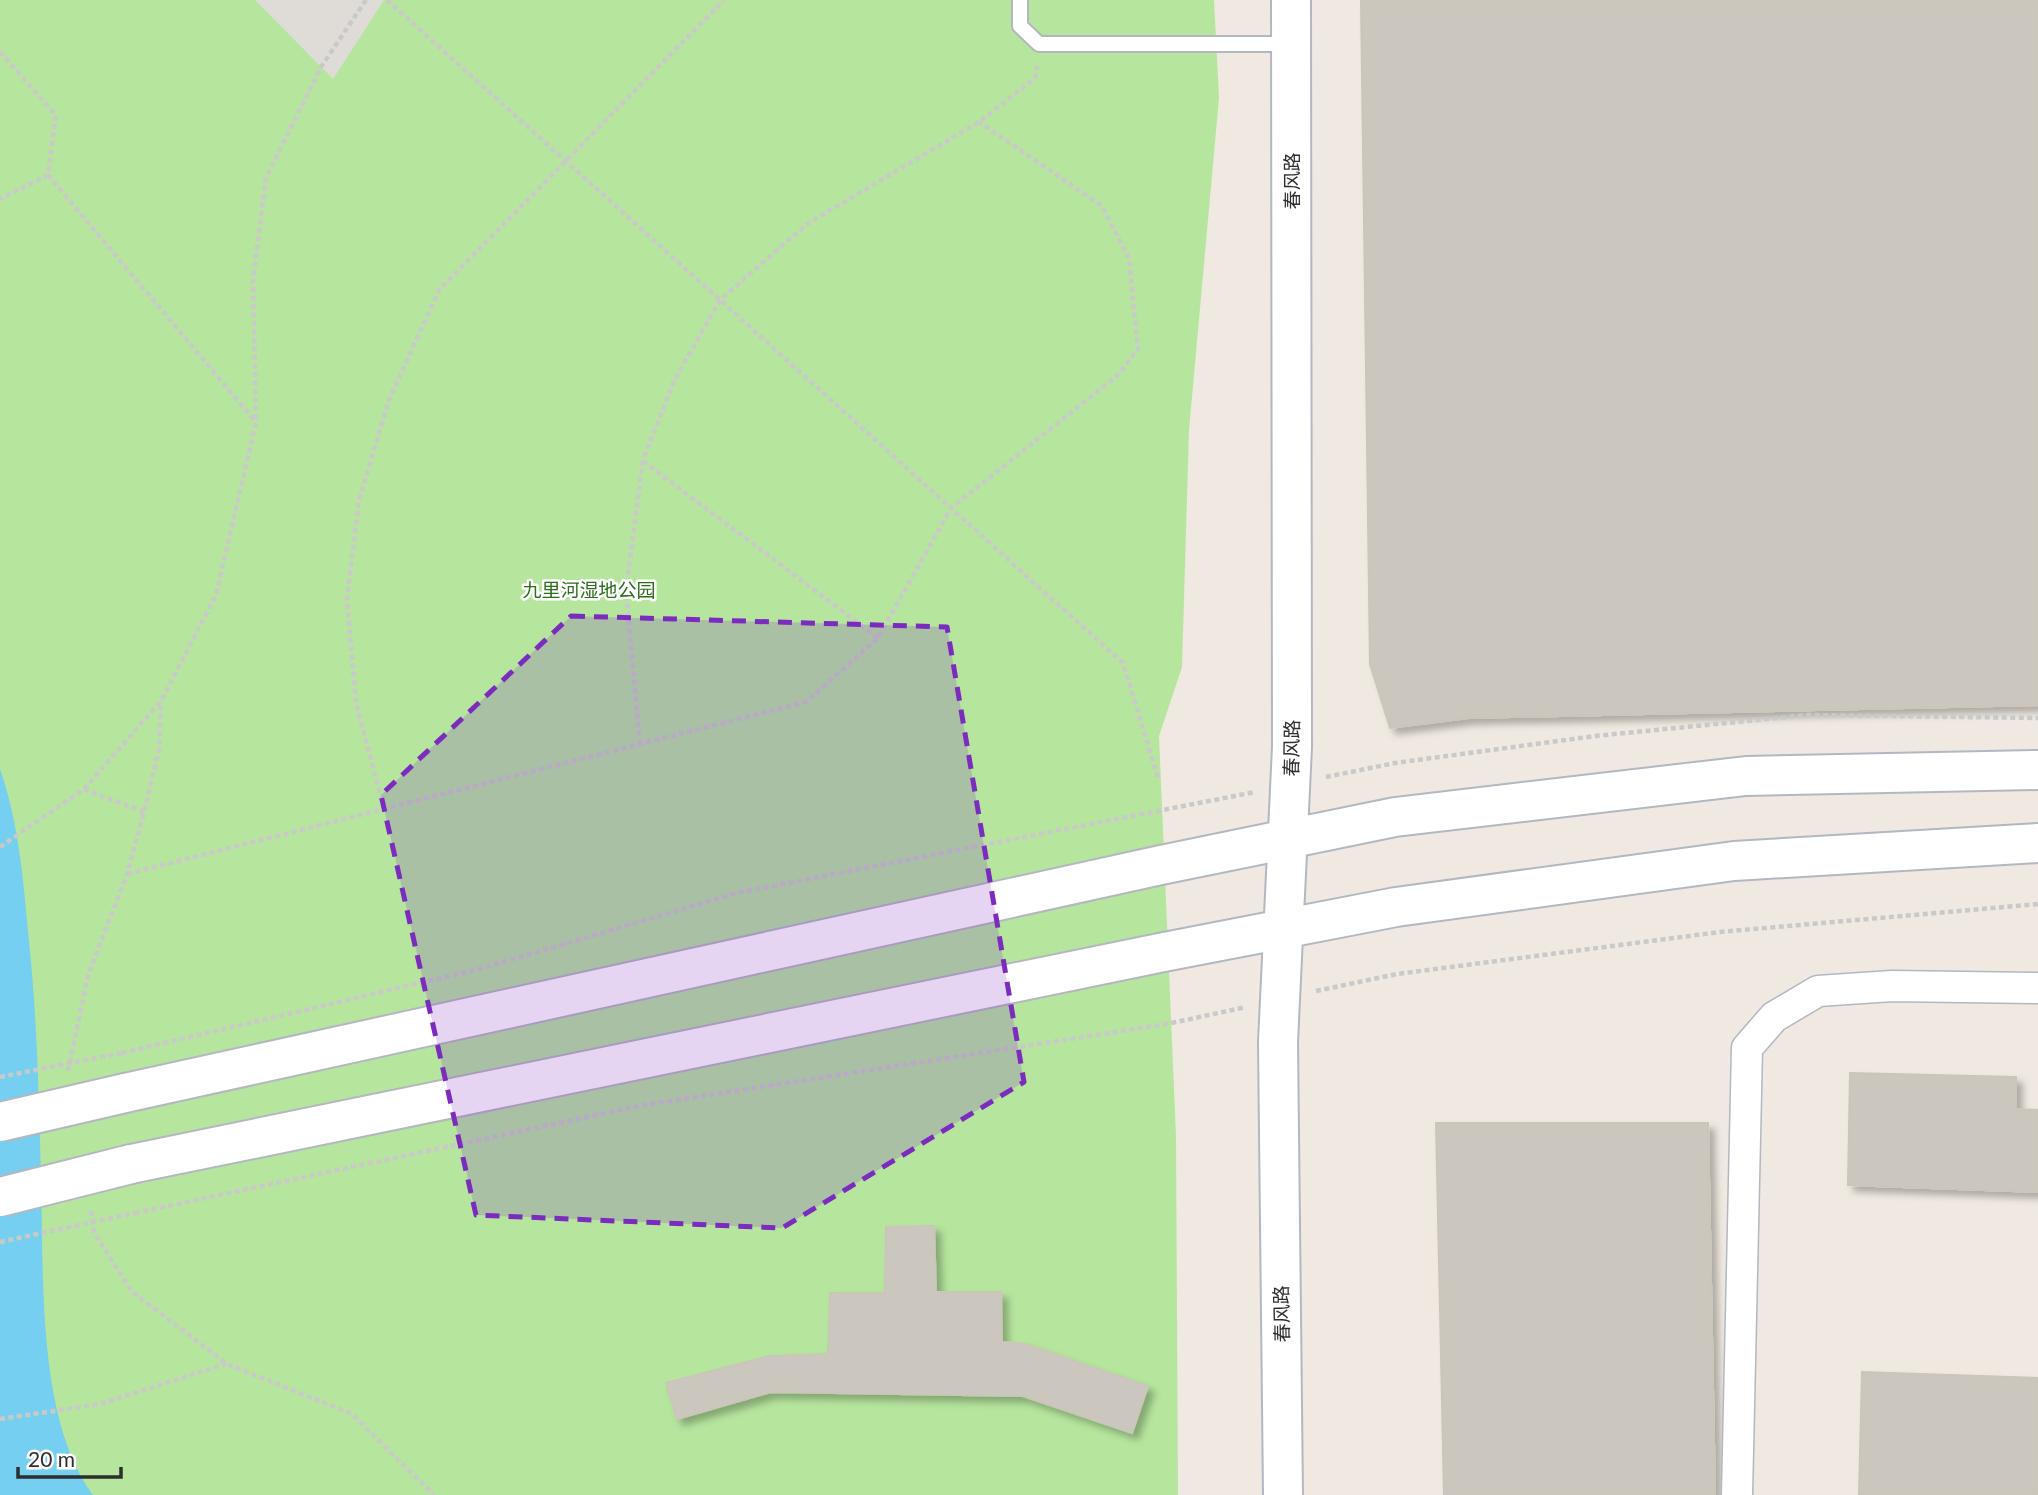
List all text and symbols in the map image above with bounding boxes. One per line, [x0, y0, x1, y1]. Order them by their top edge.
street label: 春风路 [1280, 152, 1303, 210]
park label: 九里河湿地公园 [522, 578, 656, 601]
street label: 春风路 [1279, 719, 1303, 777]
street label: 春风路 [1269, 1285, 1293, 1343]
scale bar [18, 1436, 121, 1480]
text: 20 m [28, 1446, 75, 1471]

